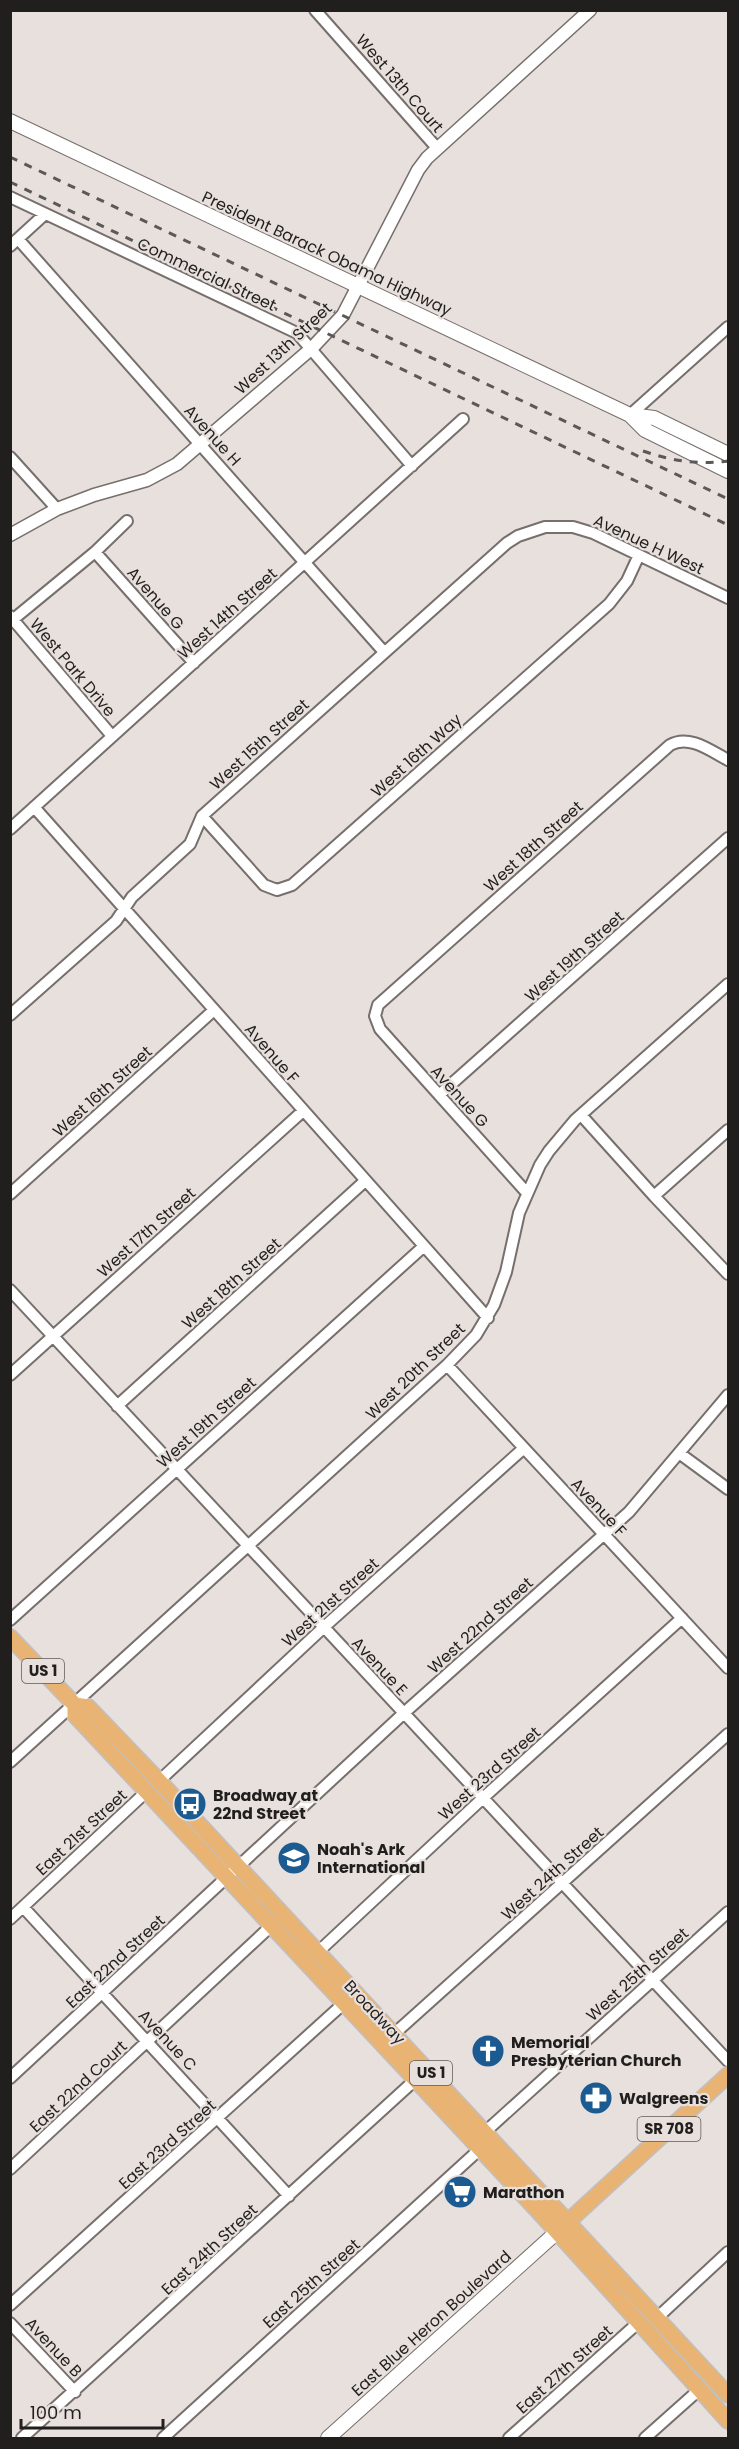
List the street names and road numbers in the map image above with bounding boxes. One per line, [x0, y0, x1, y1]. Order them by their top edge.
street label: West 13th Court [350, 29, 449, 138]
street label: President Barack Obama Highway [198, 185, 455, 322]
street label: Commercial Street [134, 232, 280, 317]
street label: West 13th Street [230, 297, 337, 400]
street label: Avenue H [179, 400, 246, 471]
street label: Avenue H West [590, 509, 708, 580]
street label: Avenue G [122, 562, 189, 635]
street label: West 14th Street [173, 562, 282, 664]
street label: West Park Drive [24, 613, 121, 722]
street label: West 15th Street [205, 693, 314, 795]
street label: West 16th Way [366, 708, 467, 802]
street label: West 18th Street [479, 795, 588, 897]
street label: West 19th Street [520, 905, 629, 1007]
street label: Avenue F [239, 1018, 304, 1088]
street label: West 16th Street [48, 1040, 157, 1142]
street label: Avenue G [425, 1060, 494, 1133]
street label: West 17th Street [92, 1182, 201, 1283]
street label: West 18th Street [177, 1232, 286, 1334]
street label: West 20th Street [360, 1318, 470, 1425]
street label: West 19th Street [152, 1371, 261, 1473]
street label: Avenue F [566, 1473, 632, 1542]
street label: West 21st Street [277, 1552, 384, 1652]
street label: West 22nd Street [423, 1572, 538, 1679]
street label: Avenue E [346, 1632, 413, 1701]
road number: US 1 [22, 1659, 64, 1683]
street label: West 23rd Street [433, 1721, 546, 1826]
street label: East 21st Street [31, 1784, 132, 1881]
street label: West 24th Street [496, 1821, 609, 1926]
street label: East 22nd Street [61, 1909, 170, 2013]
street label: West 25th Street [581, 1922, 694, 2027]
street label: Broadway [339, 1975, 411, 2050]
street label: Avenue C [133, 2004, 202, 2076]
street label: East 22nd Court [24, 2035, 132, 2138]
road number: US 1 [410, 2061, 452, 2085]
street label: East 23rd Street [114, 2094, 221, 2194]
road number: SR 708 [638, 2117, 700, 2141]
street label: East 24th Street [156, 2199, 263, 2300]
street label: East 25th Street [258, 2233, 365, 2333]
street label: East Blue Heron Boulevard [346, 2245, 516, 2402]
street label: Avenue B [20, 2312, 87, 2382]
street label: East 27th Street [511, 2320, 618, 2419]

